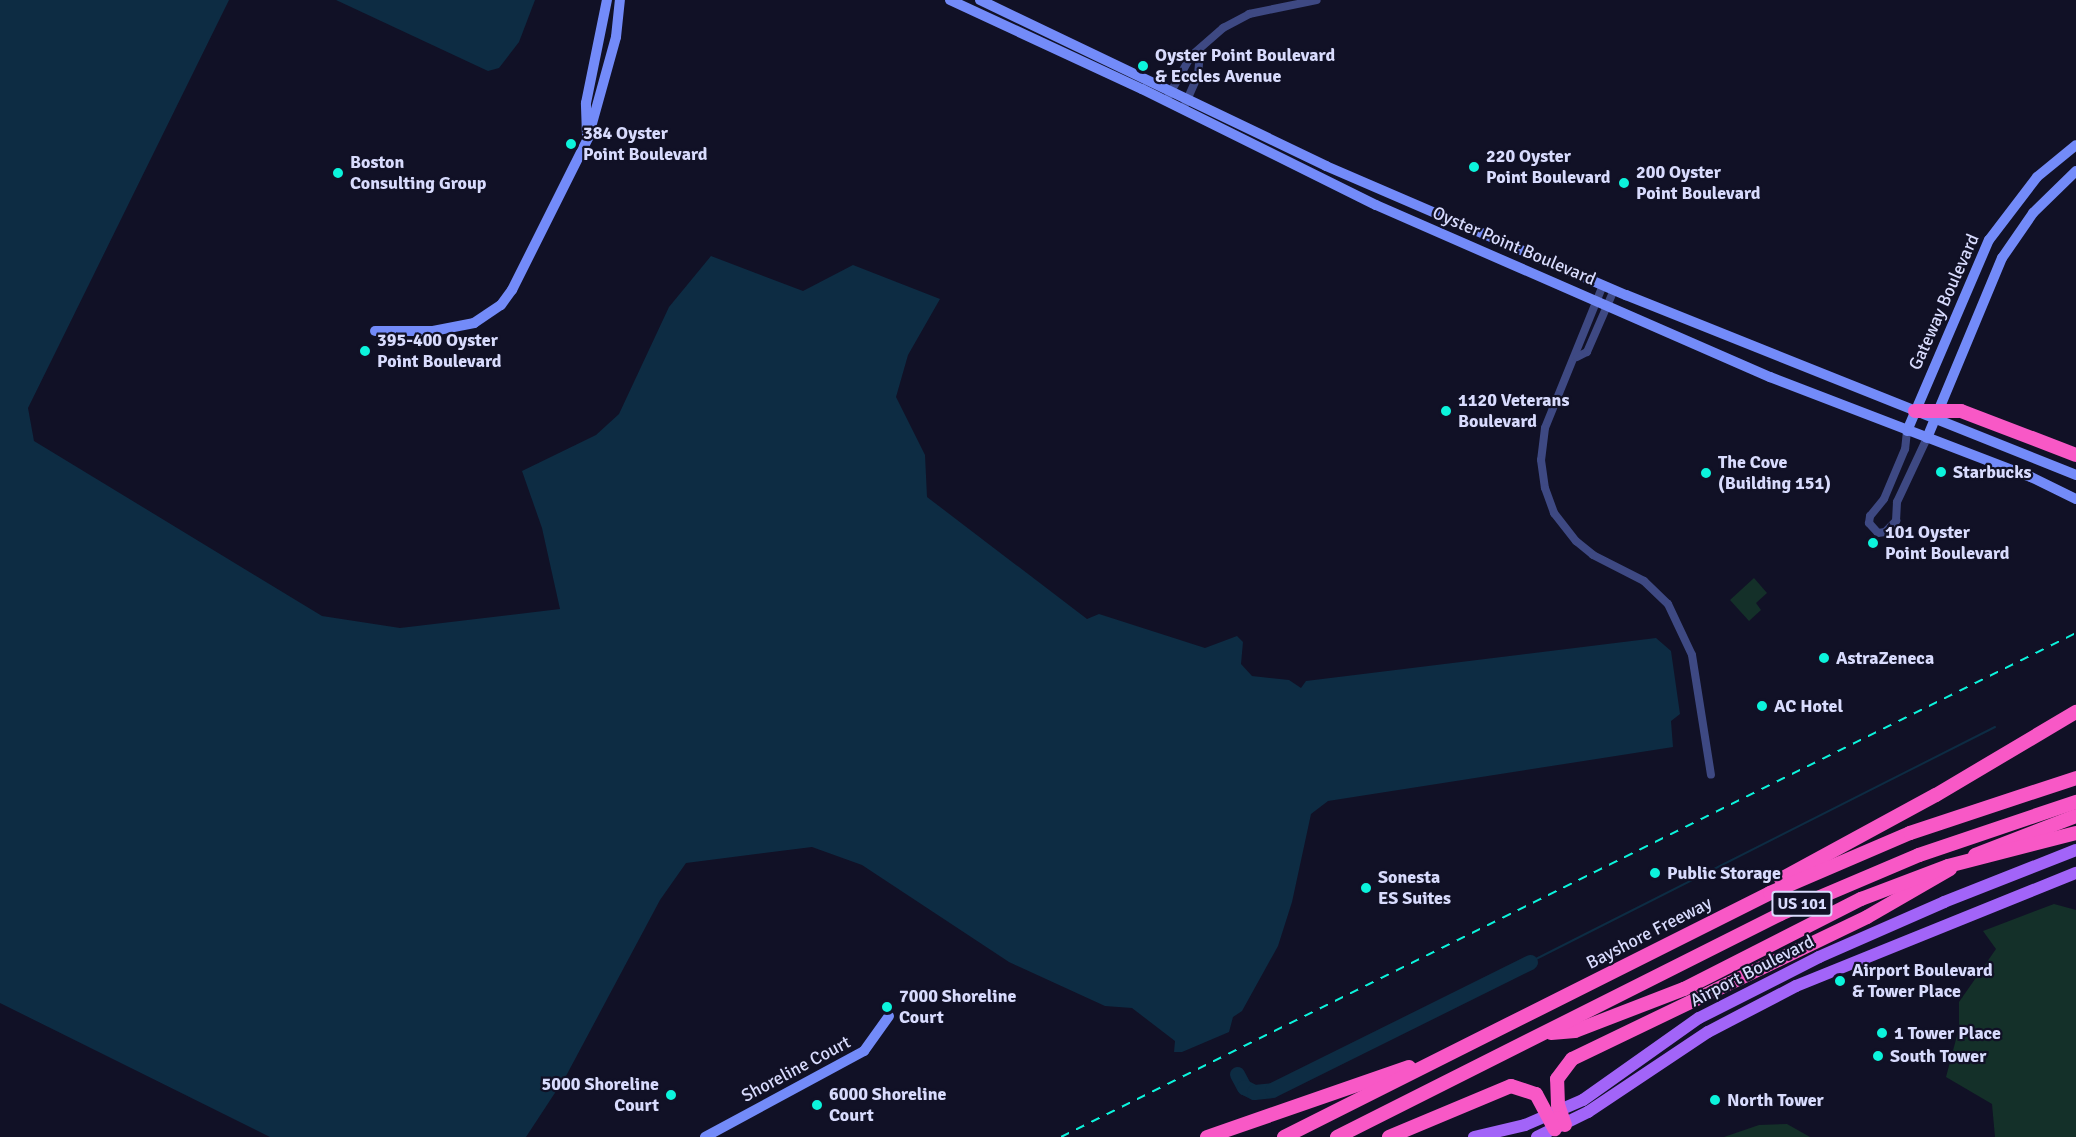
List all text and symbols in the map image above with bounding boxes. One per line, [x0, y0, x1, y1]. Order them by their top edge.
place label: Oyster Point Boulevard & Eccles Avenue [1155, 45, 1335, 88]
marker: Oyster Point Boulevard & Eccles Avenue [1136, 59, 1150, 73]
place label: 384 Oyster Point Boulevard [583, 123, 708, 166]
marker: 384 Oyster Point Boulevard [564, 137, 578, 151]
place label: 220 Oyster Point Boulevard [1486, 146, 1611, 188]
place label: Boston Consulting Group [350, 152, 487, 195]
marker: 220 Oyster Point Boulevard [1467, 160, 1481, 174]
place label: 200 Oyster Point Boulevard [1636, 162, 1761, 204]
marker: Boston Consulting Group [331, 166, 345, 180]
marker: 200 Oyster Point Boulevard [1617, 176, 1631, 190]
street label: Oyster Point Boulevard [1429, 202, 1599, 290]
street label: Gateway Boulevard [1904, 231, 1984, 373]
place label: 395-400 Oyster Point Boulevard [377, 330, 502, 372]
marker: 395-400 Oyster Point Boulevard [358, 344, 372, 358]
place label: 1120 Veterans Boulevard [1458, 390, 1569, 432]
marker: 1120 Veterans Boulevard [1439, 404, 1453, 418]
place label: The Cove (Building 151) [1718, 452, 1831, 494]
place label: Starbucks [1953, 461, 2032, 483]
marker: Starbucks [1934, 465, 1948, 479]
marker: The Cove (Building 151) [1699, 466, 1713, 480]
place label: 101 Oyster Point Boulevard [1885, 522, 2010, 564]
marker: 101 Oyster Point Boulevard [1866, 536, 1880, 550]
place label: AstraZeneca [1836, 647, 1934, 669]
marker: AstraZeneca [1817, 651, 1831, 665]
place label: AC Hotel [1774, 695, 1843, 717]
marker: AC Hotel [1755, 699, 1769, 713]
place label: Public Storage [1667, 862, 1781, 884]
marker: Public Storage [1648, 866, 1662, 880]
place label: Sonesta ES Suites [1378, 867, 1451, 910]
marker: Sonesta ES Suites [1359, 881, 1373, 895]
road number: US 101 [1770, 891, 1834, 917]
street label: Bayshore Freeway [1583, 892, 1715, 974]
street label: Airport Boulevard [1687, 931, 1817, 1011]
place label: Airport Boulevard & Tower Place [1852, 960, 1993, 1002]
marker: Airport Boulevard & Tower Place [1833, 974, 1847, 988]
place label: 7000 Shoreline Court [899, 986, 1016, 1028]
marker: 7000 Shoreline Court [880, 1000, 894, 1014]
place label: 1 Tower Place [1894, 1022, 2001, 1044]
marker: 1 Tower Place [1875, 1026, 1889, 1040]
street label: Shoreline Court [738, 1031, 854, 1107]
place label: South Tower [1890, 1045, 1986, 1067]
marker: South Tower [1871, 1049, 1885, 1063]
place label: 5000 Shoreline Court [542, 1074, 659, 1116]
place label: 6000 Shoreline Court [829, 1084, 946, 1126]
marker: 5000 Shoreline Court [664, 1088, 678, 1102]
place label: North Tower [1727, 1089, 1824, 1111]
marker: North Tower [1708, 1093, 1722, 1107]
marker: 6000 Shoreline Court [810, 1098, 824, 1112]

